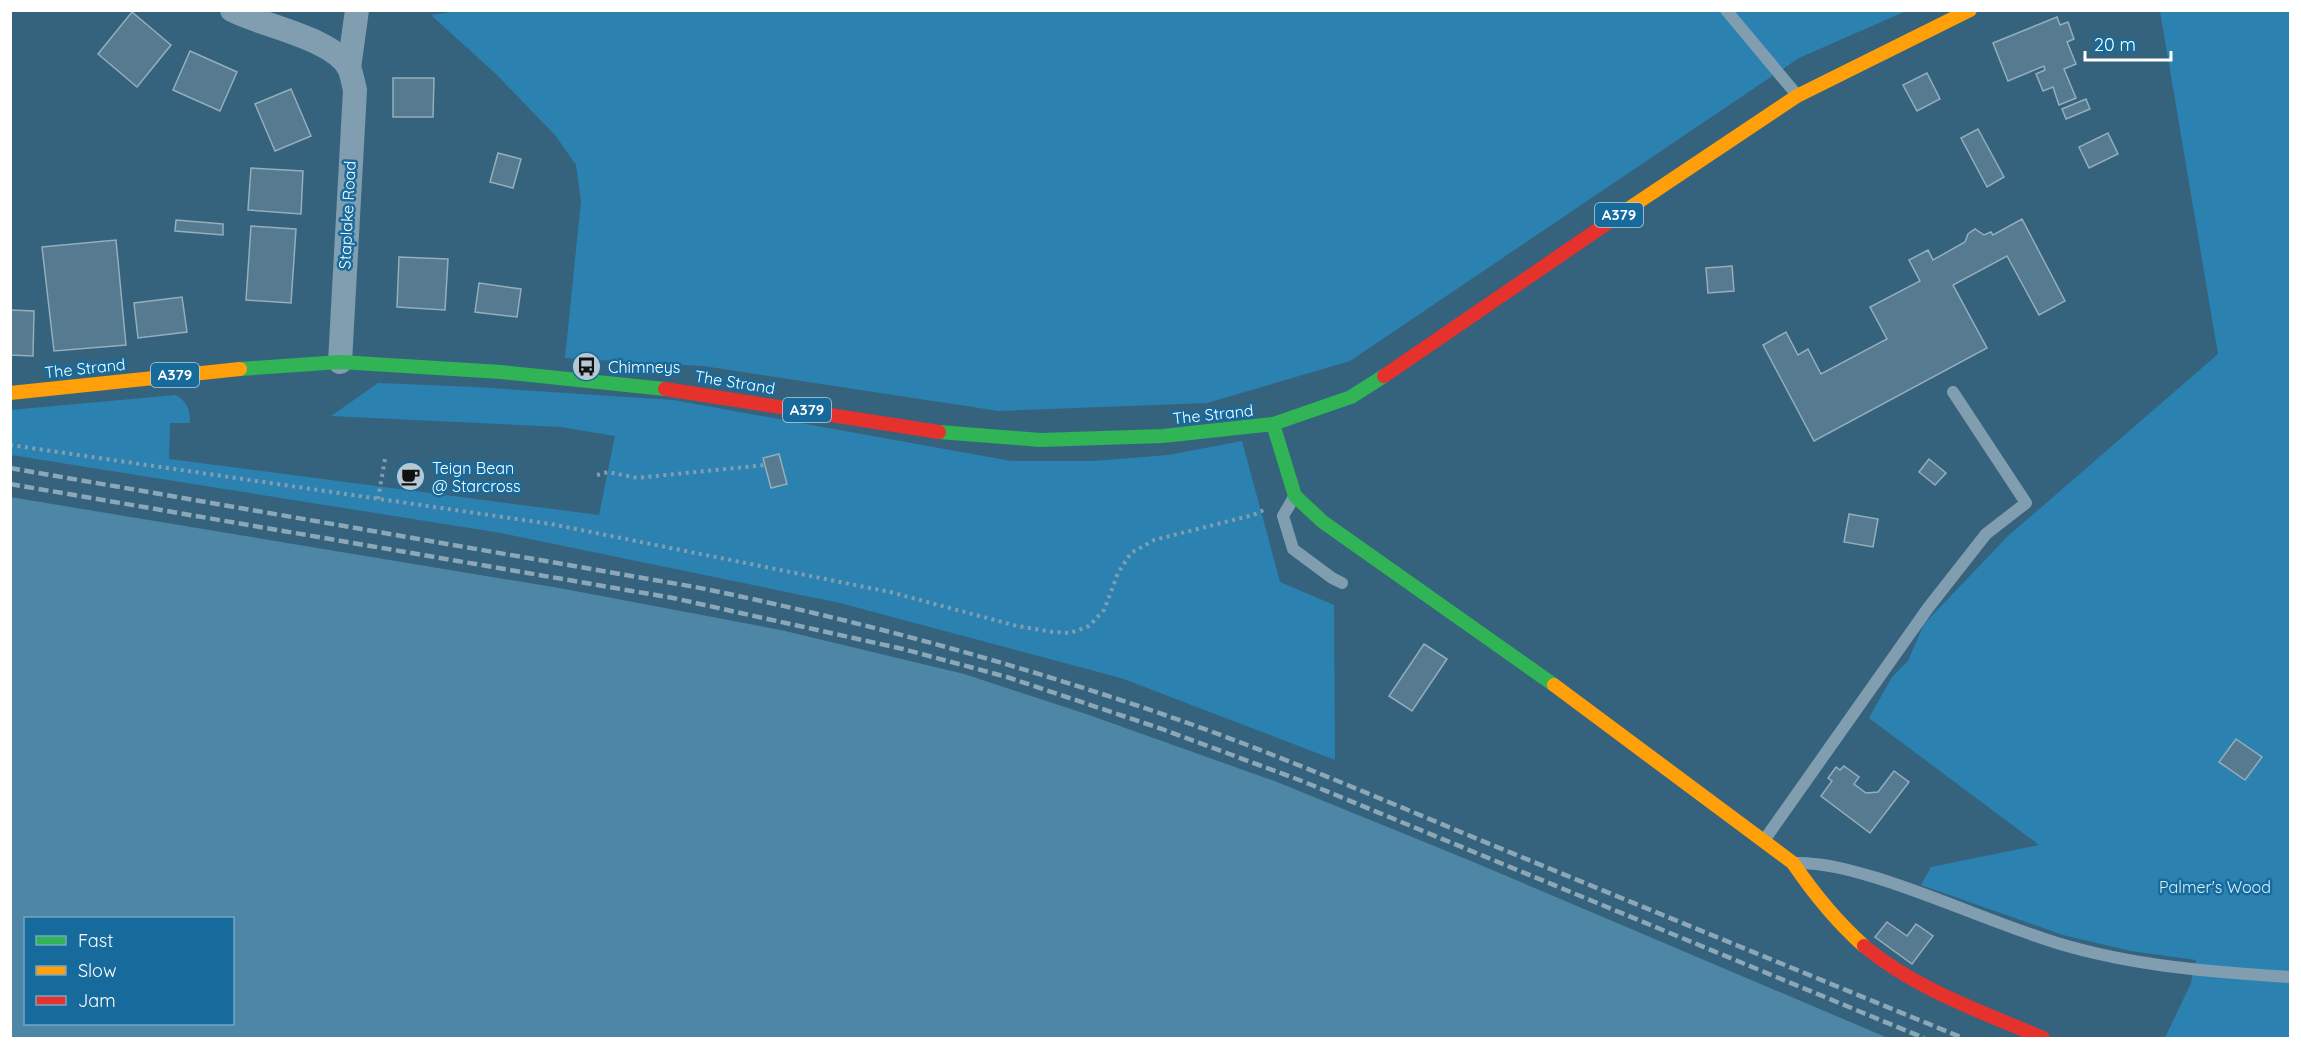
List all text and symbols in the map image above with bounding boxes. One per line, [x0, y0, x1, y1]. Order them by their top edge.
scale bar [2085, 24, 2170, 62]
text: 20 m [2094, 33, 2136, 56]
street label: Staplake Road [334, 160, 360, 270]
road number: A379 [1595, 203, 1643, 227]
bus stop icon: Chimneys [571, 351, 603, 383]
street label: The Strand [44, 354, 126, 382]
place label: Chimneys [608, 357, 680, 377]
road number: A379 [151, 363, 199, 387]
street label: The Strand [693, 366, 777, 398]
road number: A379 [783, 398, 831, 422]
street label: The Strand [1172, 400, 1254, 428]
place label: Teign Bean @ Starcross [432, 458, 521, 496]
cafe icon: Teign Bean @ Starcross [395, 461, 427, 493]
park label: Palmer's Wood [2159, 877, 2271, 897]
legend [24, 917, 234, 1025]
text: Fast [78, 929, 113, 952]
text: Slow [78, 959, 116, 982]
text: Jam [78, 989, 116, 1012]

